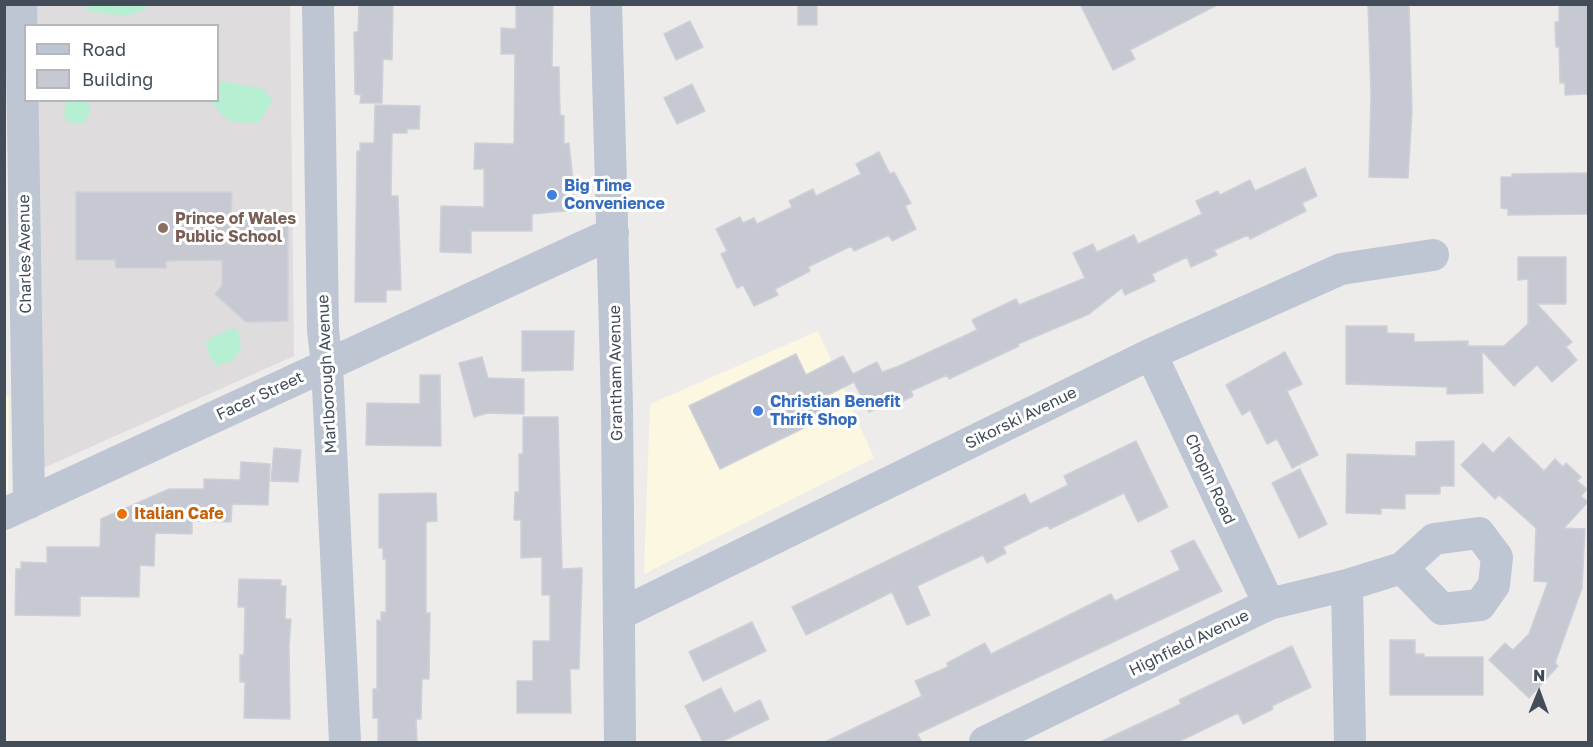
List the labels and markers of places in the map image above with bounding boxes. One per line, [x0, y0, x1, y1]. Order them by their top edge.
place label: Big Time Convenience [564, 176, 665, 214]
marker: Big Time Convenience [545, 188, 559, 202]
place label: Prince of Wales Public School [175, 209, 296, 247]
marker: Prince of Wales Public School [156, 221, 170, 235]
place label: Christian Benefit Thrift Shop [770, 392, 901, 430]
marker: Christian Benefit Thrift Shop [751, 404, 765, 418]
place label: Italian Cafe [134, 504, 224, 524]
marker: Italian Cafe [115, 507, 129, 521]

